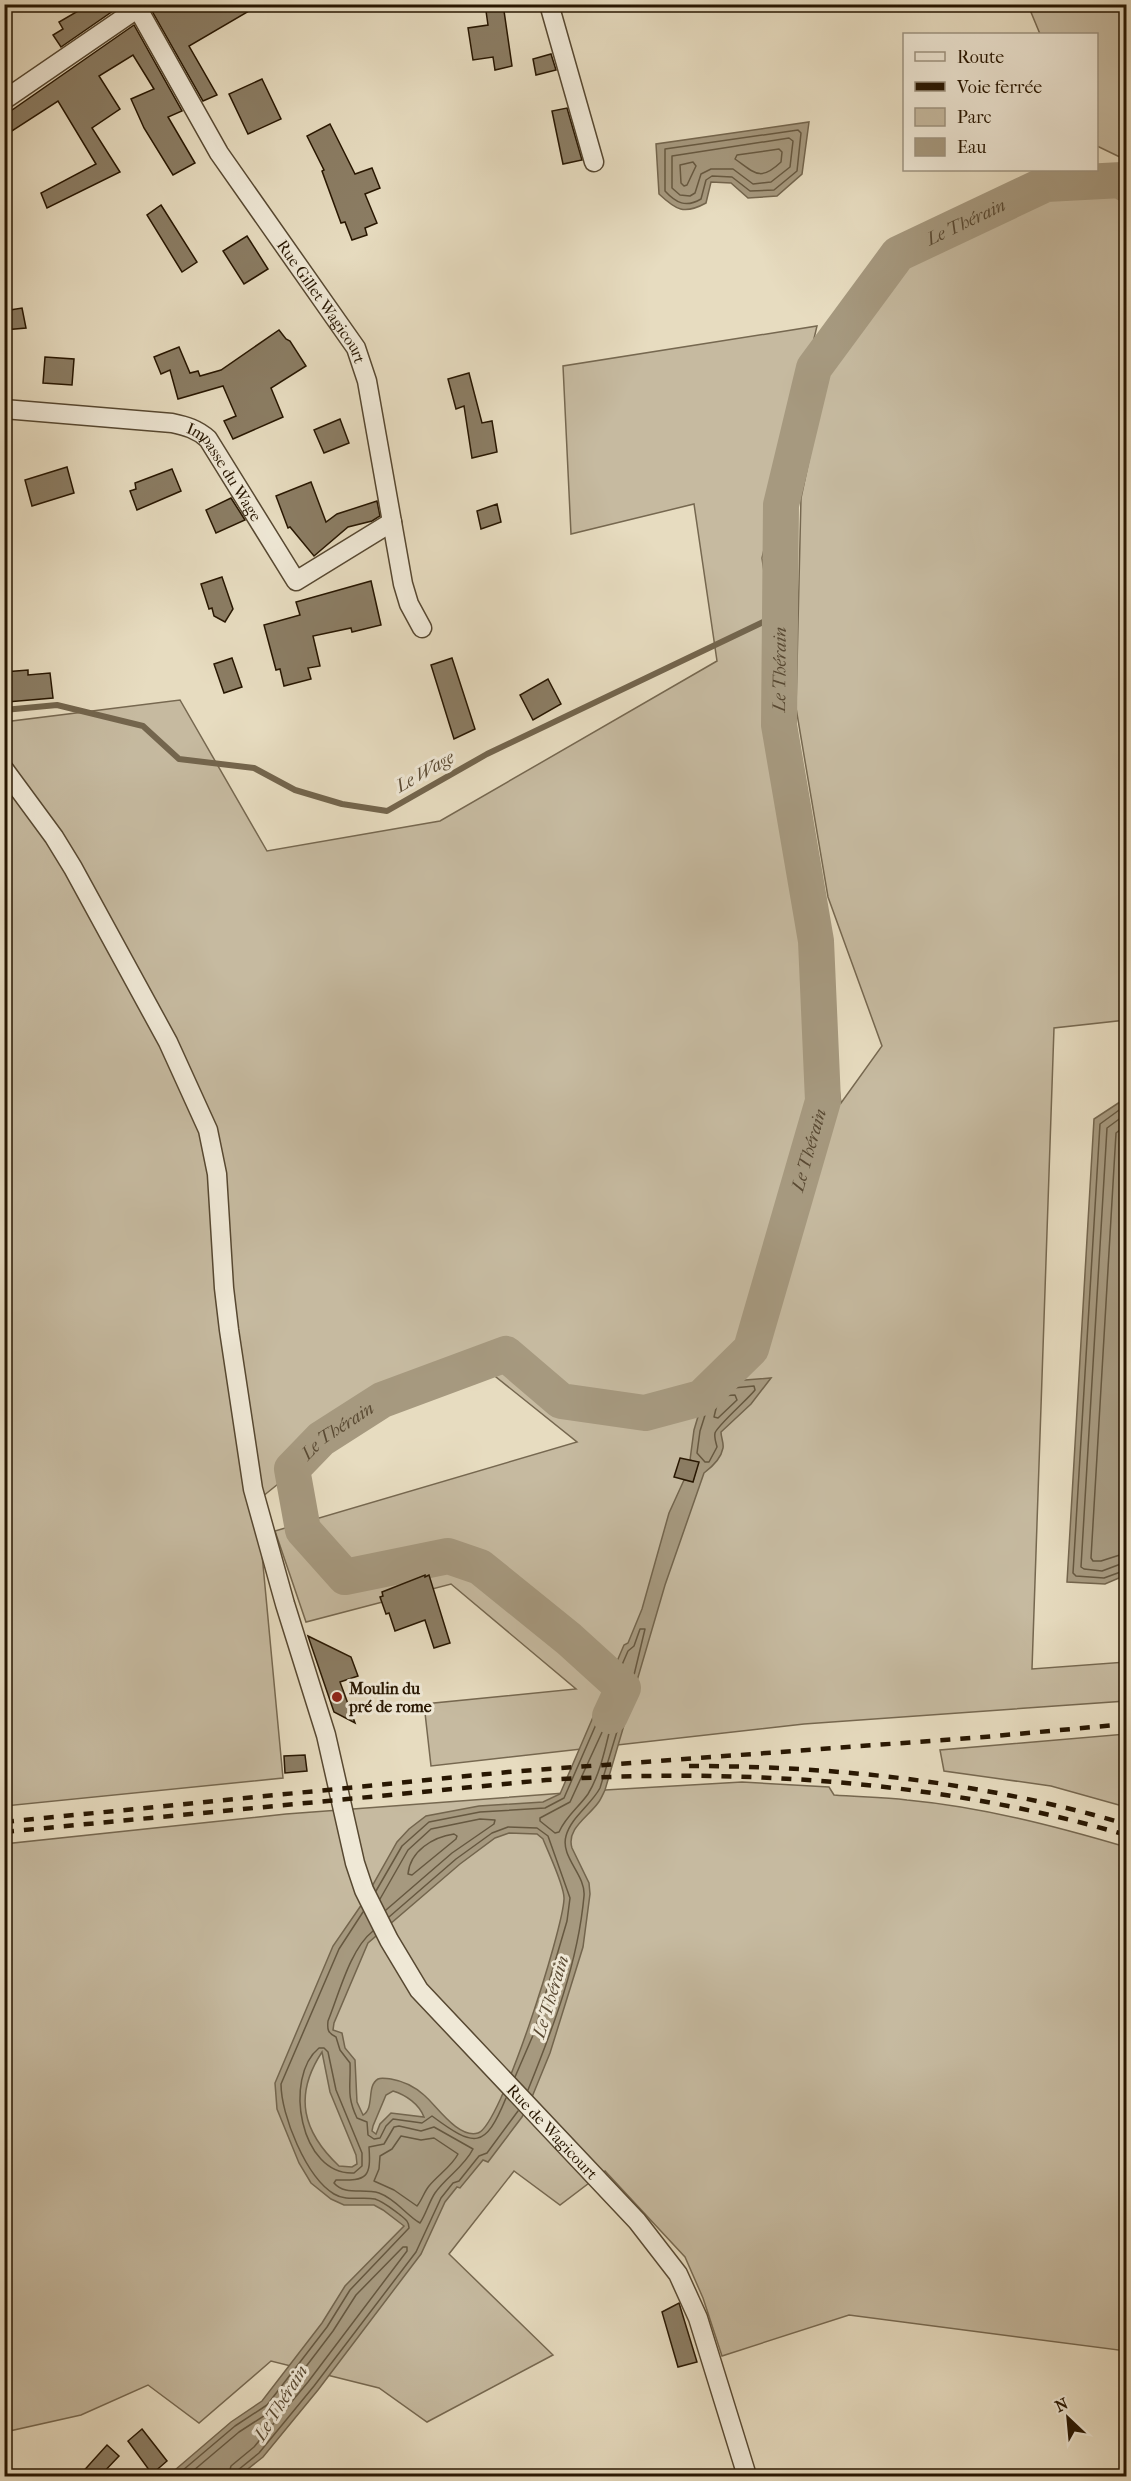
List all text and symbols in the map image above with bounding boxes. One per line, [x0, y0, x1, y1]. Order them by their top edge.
legend [903, 33, 1098, 171]
text: Route [957, 47, 1004, 68]
text: Voie ferrée [956, 77, 1042, 98]
text: Parc [957, 107, 992, 128]
text: Eau [957, 137, 986, 158]
water label: Le Thérain [921, 194, 1009, 250]
street label: Rue Gillet Wagicourt [273, 236, 370, 366]
street label: Impasse du Wage [184, 418, 266, 525]
water label: Le Thérain [769, 627, 790, 714]
water label: Le Wage [390, 747, 459, 798]
water label: Le Thérain [786, 1106, 831, 1196]
water label: Le Thérain [295, 1398, 378, 1465]
place label: Moulin du pré de rome [348, 1679, 432, 1717]
marker: Moulin du pré de rome [330, 1690, 344, 1704]
water label: Le Thérain [528, 1953, 573, 2043]
street label: Rue de Wagicourt [503, 2080, 602, 2183]
water label: Le Thérain [249, 2361, 312, 2446]
north arrow [1038, 2388, 1098, 2448]
text: N [1052, 2393, 1072, 2416]

